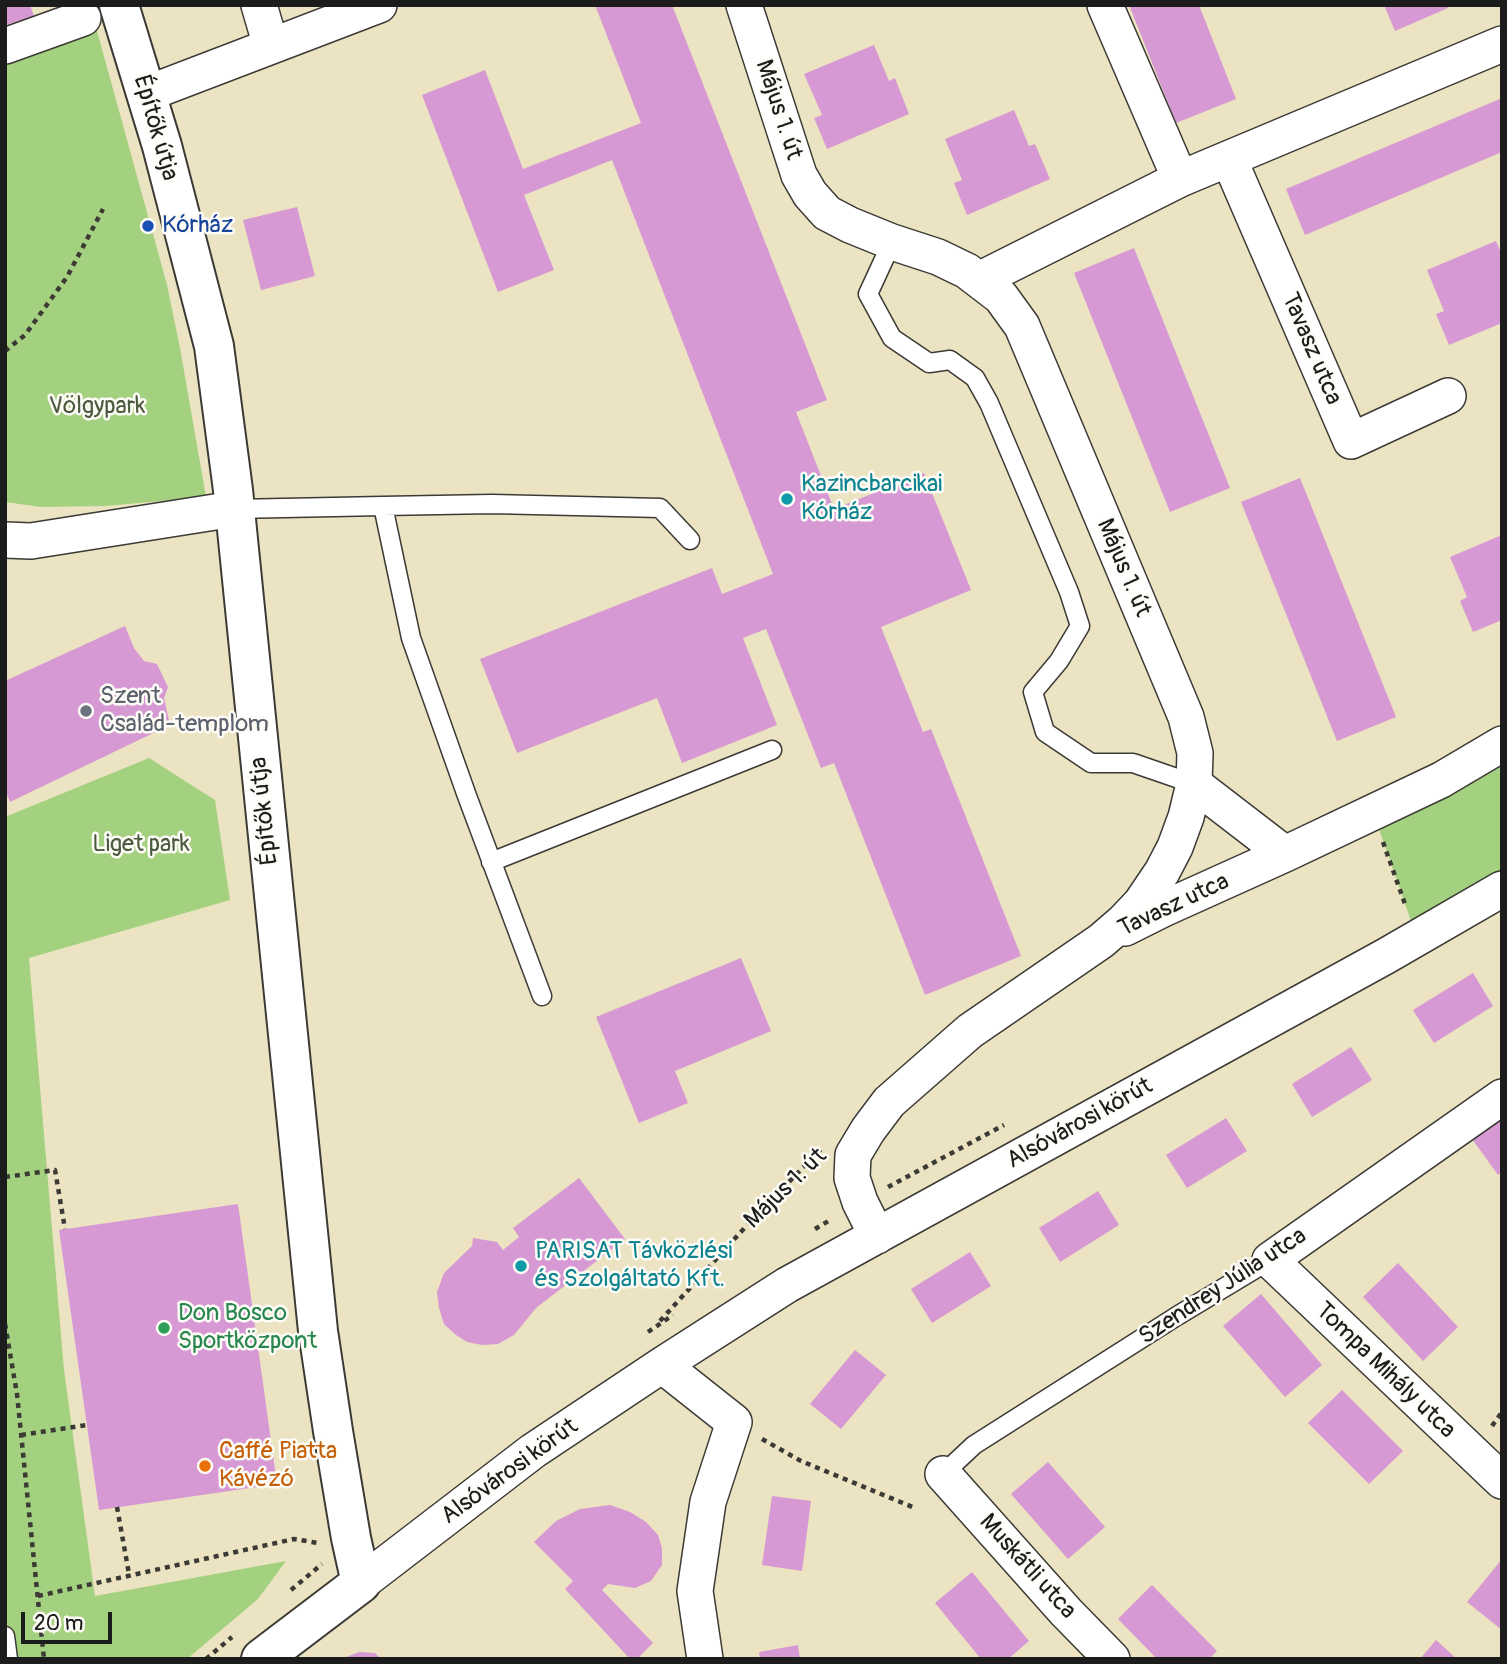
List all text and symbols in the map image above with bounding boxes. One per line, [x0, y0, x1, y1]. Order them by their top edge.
street label: Május 1. út [748, 56, 808, 164]
street label: Építők útja [126, 72, 184, 184]
place label: Kórház [162, 212, 233, 240]
marker: Kórház [140, 218, 156, 234]
street label: Tavasz utca [1275, 289, 1347, 409]
park label: Völgypark [49, 393, 145, 421]
place label: Kazincbarcikai Kórház [801, 471, 942, 527]
marker: Kazincbarcikai Kórház [779, 491, 795, 507]
street label: Május 1. út [1090, 515, 1156, 621]
place label: Szent Család-templom [100, 683, 269, 739]
marker: Szent Család-templom [78, 703, 94, 719]
street label: Építők útja [245, 756, 285, 866]
park label: Liget park [92, 831, 190, 859]
street label: Tavasz utca [1114, 868, 1234, 944]
street label: Alsóvárosi körút [1002, 1072, 1158, 1176]
street label: Május 1. út [739, 1143, 833, 1235]
street label: Szendrey Júlia utca [1134, 1222, 1312, 1352]
place label: PARISAT Távközlési és Szolgáltató Kft. [535, 1238, 732, 1294]
marker: PARISAT Távközlési és Szolgáltató Kft. [513, 1258, 529, 1274]
street label: Tompa Mihály utca [1309, 1297, 1461, 1445]
place label: Don Bosco Sportközpont [178, 1300, 317, 1356]
marker: Don Bosco Sportközpont [156, 1320, 172, 1336]
street label: Alsóvárosi körút [436, 1413, 584, 1531]
place label: Caffé Piatta Kávézó [219, 1438, 337, 1494]
marker: Caffé Piatta Kávézó [197, 1458, 213, 1474]
street label: Muskátli utca [972, 1509, 1082, 1625]
scale bar [24, 1598, 116, 1642]
text: 20 m [34, 1610, 83, 1637]

